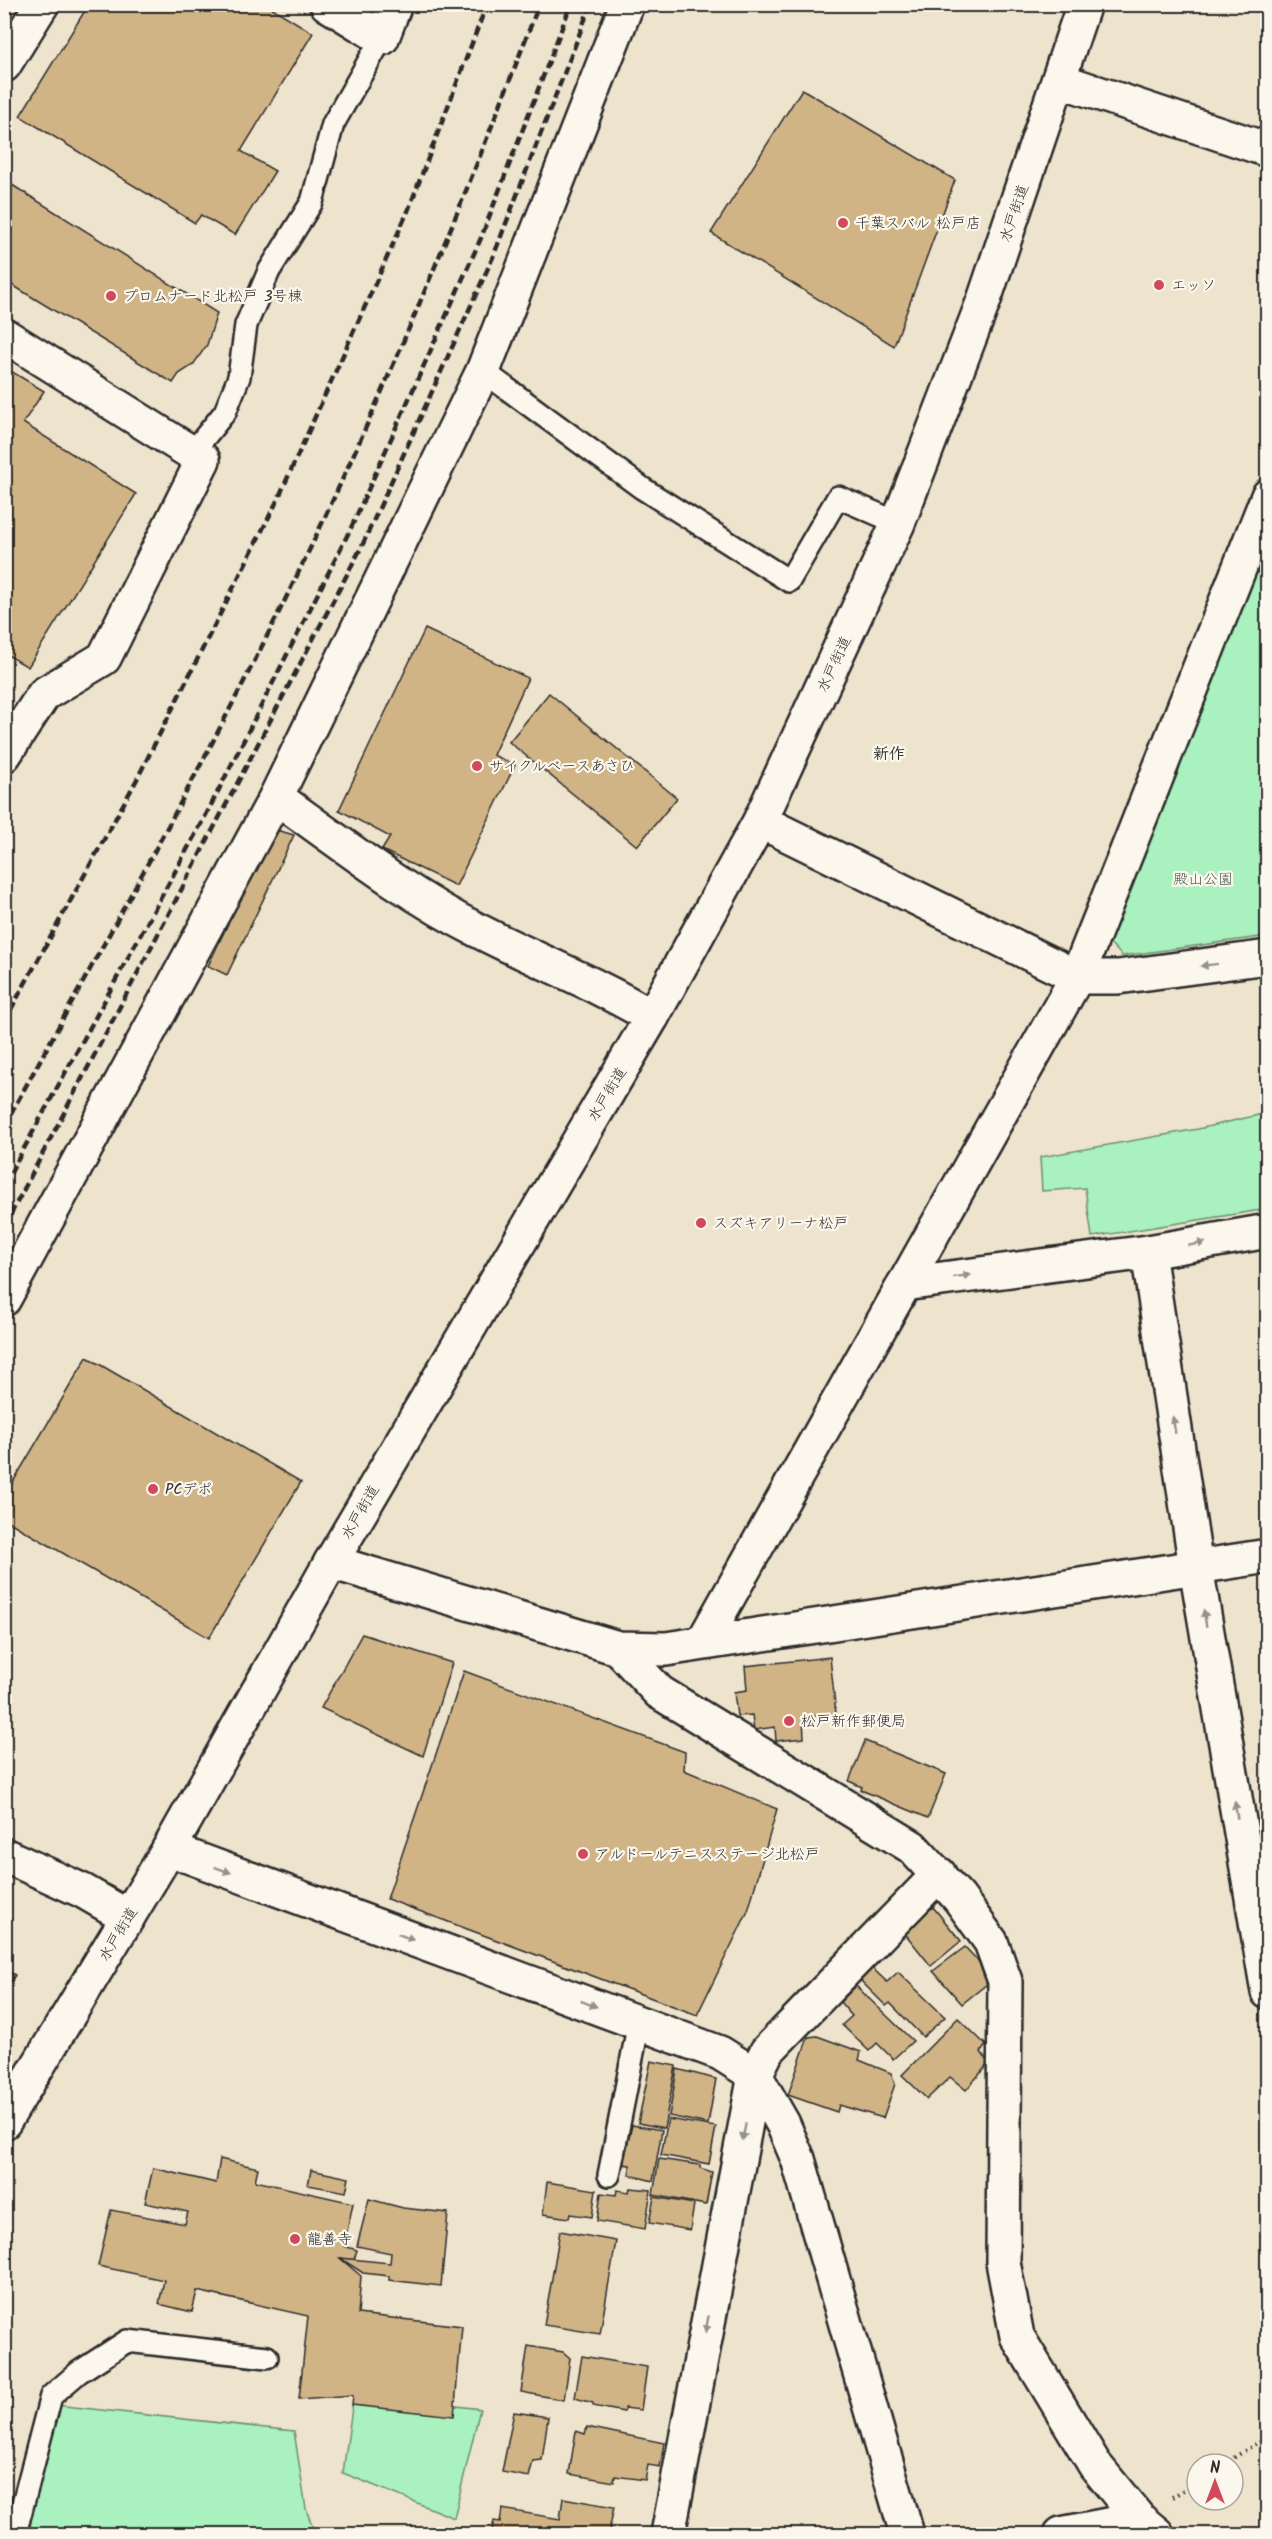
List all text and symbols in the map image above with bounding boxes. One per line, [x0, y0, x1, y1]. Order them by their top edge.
street label: 水戸街道 [994, 181, 1036, 246]
place label: 千葉スバル 松戸店 [855, 212, 981, 236]
marker: 千葉スバル 松戸店 [836, 216, 850, 230]
place label: エッソ [1171, 274, 1216, 298]
marker: エッソ [1152, 278, 1166, 292]
place label: プロムナード北松戸 3号棟 [123, 285, 303, 309]
marker: プロムナード北松戸 3号棟 [104, 289, 118, 303]
street label: 水戸街道 [811, 632, 858, 697]
district label: 新作 [873, 742, 905, 767]
place label: サイクルベースあさひ [489, 755, 635, 779]
marker: サイクルベースあさひ [470, 759, 484, 773]
park label: 殿山公園 [1173, 868, 1233, 892]
one-way arrow [1200, 960, 1219, 969]
street label: 水戸街道 [582, 1063, 634, 1126]
place label: スズキアリーナ松戸 [713, 1212, 849, 1236]
marker: スズキアリーナ松戸 [694, 1216, 708, 1230]
one-way arrow [1188, 1239, 1207, 1248]
one-way arrow [953, 1272, 972, 1281]
one-way arrow [1170, 1415, 1179, 1434]
place label: PCデポ [165, 1478, 212, 1502]
street label: 水戸街道 [335, 1481, 386, 1544]
marker: PCデポ [146, 1482, 160, 1496]
one-way arrow [1200, 1608, 1209, 1627]
place label: 松戸新作郵便局 [801, 1710, 906, 1734]
marker: 松戸新作郵便局 [782, 1714, 796, 1728]
one-way arrow [1231, 1801, 1240, 1820]
place label: アルドールテニスステージ北松戸 [595, 1843, 820, 1867]
marker: アルドールテニスステージ北松戸 [576, 1847, 590, 1861]
one-way arrow [214, 1866, 232, 1875]
street label: 水戸街道 [93, 1903, 145, 1966]
one-way arrow [397, 1933, 415, 1942]
one-way arrow [580, 2000, 598, 2010]
one-way arrow [738, 2123, 748, 2141]
place label: 龍善寺 [307, 2228, 352, 2252]
marker: 龍善寺 [288, 2232, 302, 2246]
one-way arrow [702, 2314, 711, 2333]
north arrow [1185, 2452, 1245, 2512]
text: N [1210, 2456, 1220, 2481]

